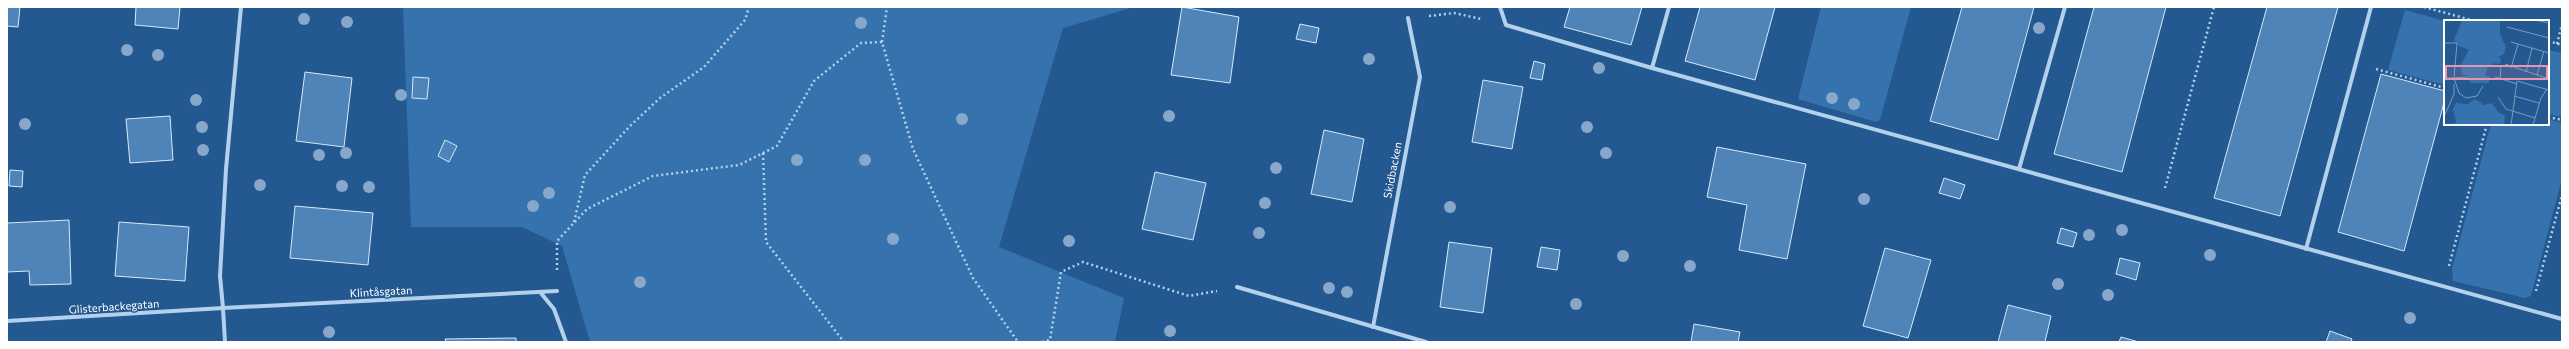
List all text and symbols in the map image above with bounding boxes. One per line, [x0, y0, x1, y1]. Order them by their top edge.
inset map [2444, 20, 2549, 125]
street label: Skidbacken [1380, 141, 1404, 199]
street label: Klintåsgatan [349, 283, 413, 299]
street label: Glisterbackegatan [68, 296, 160, 316]

